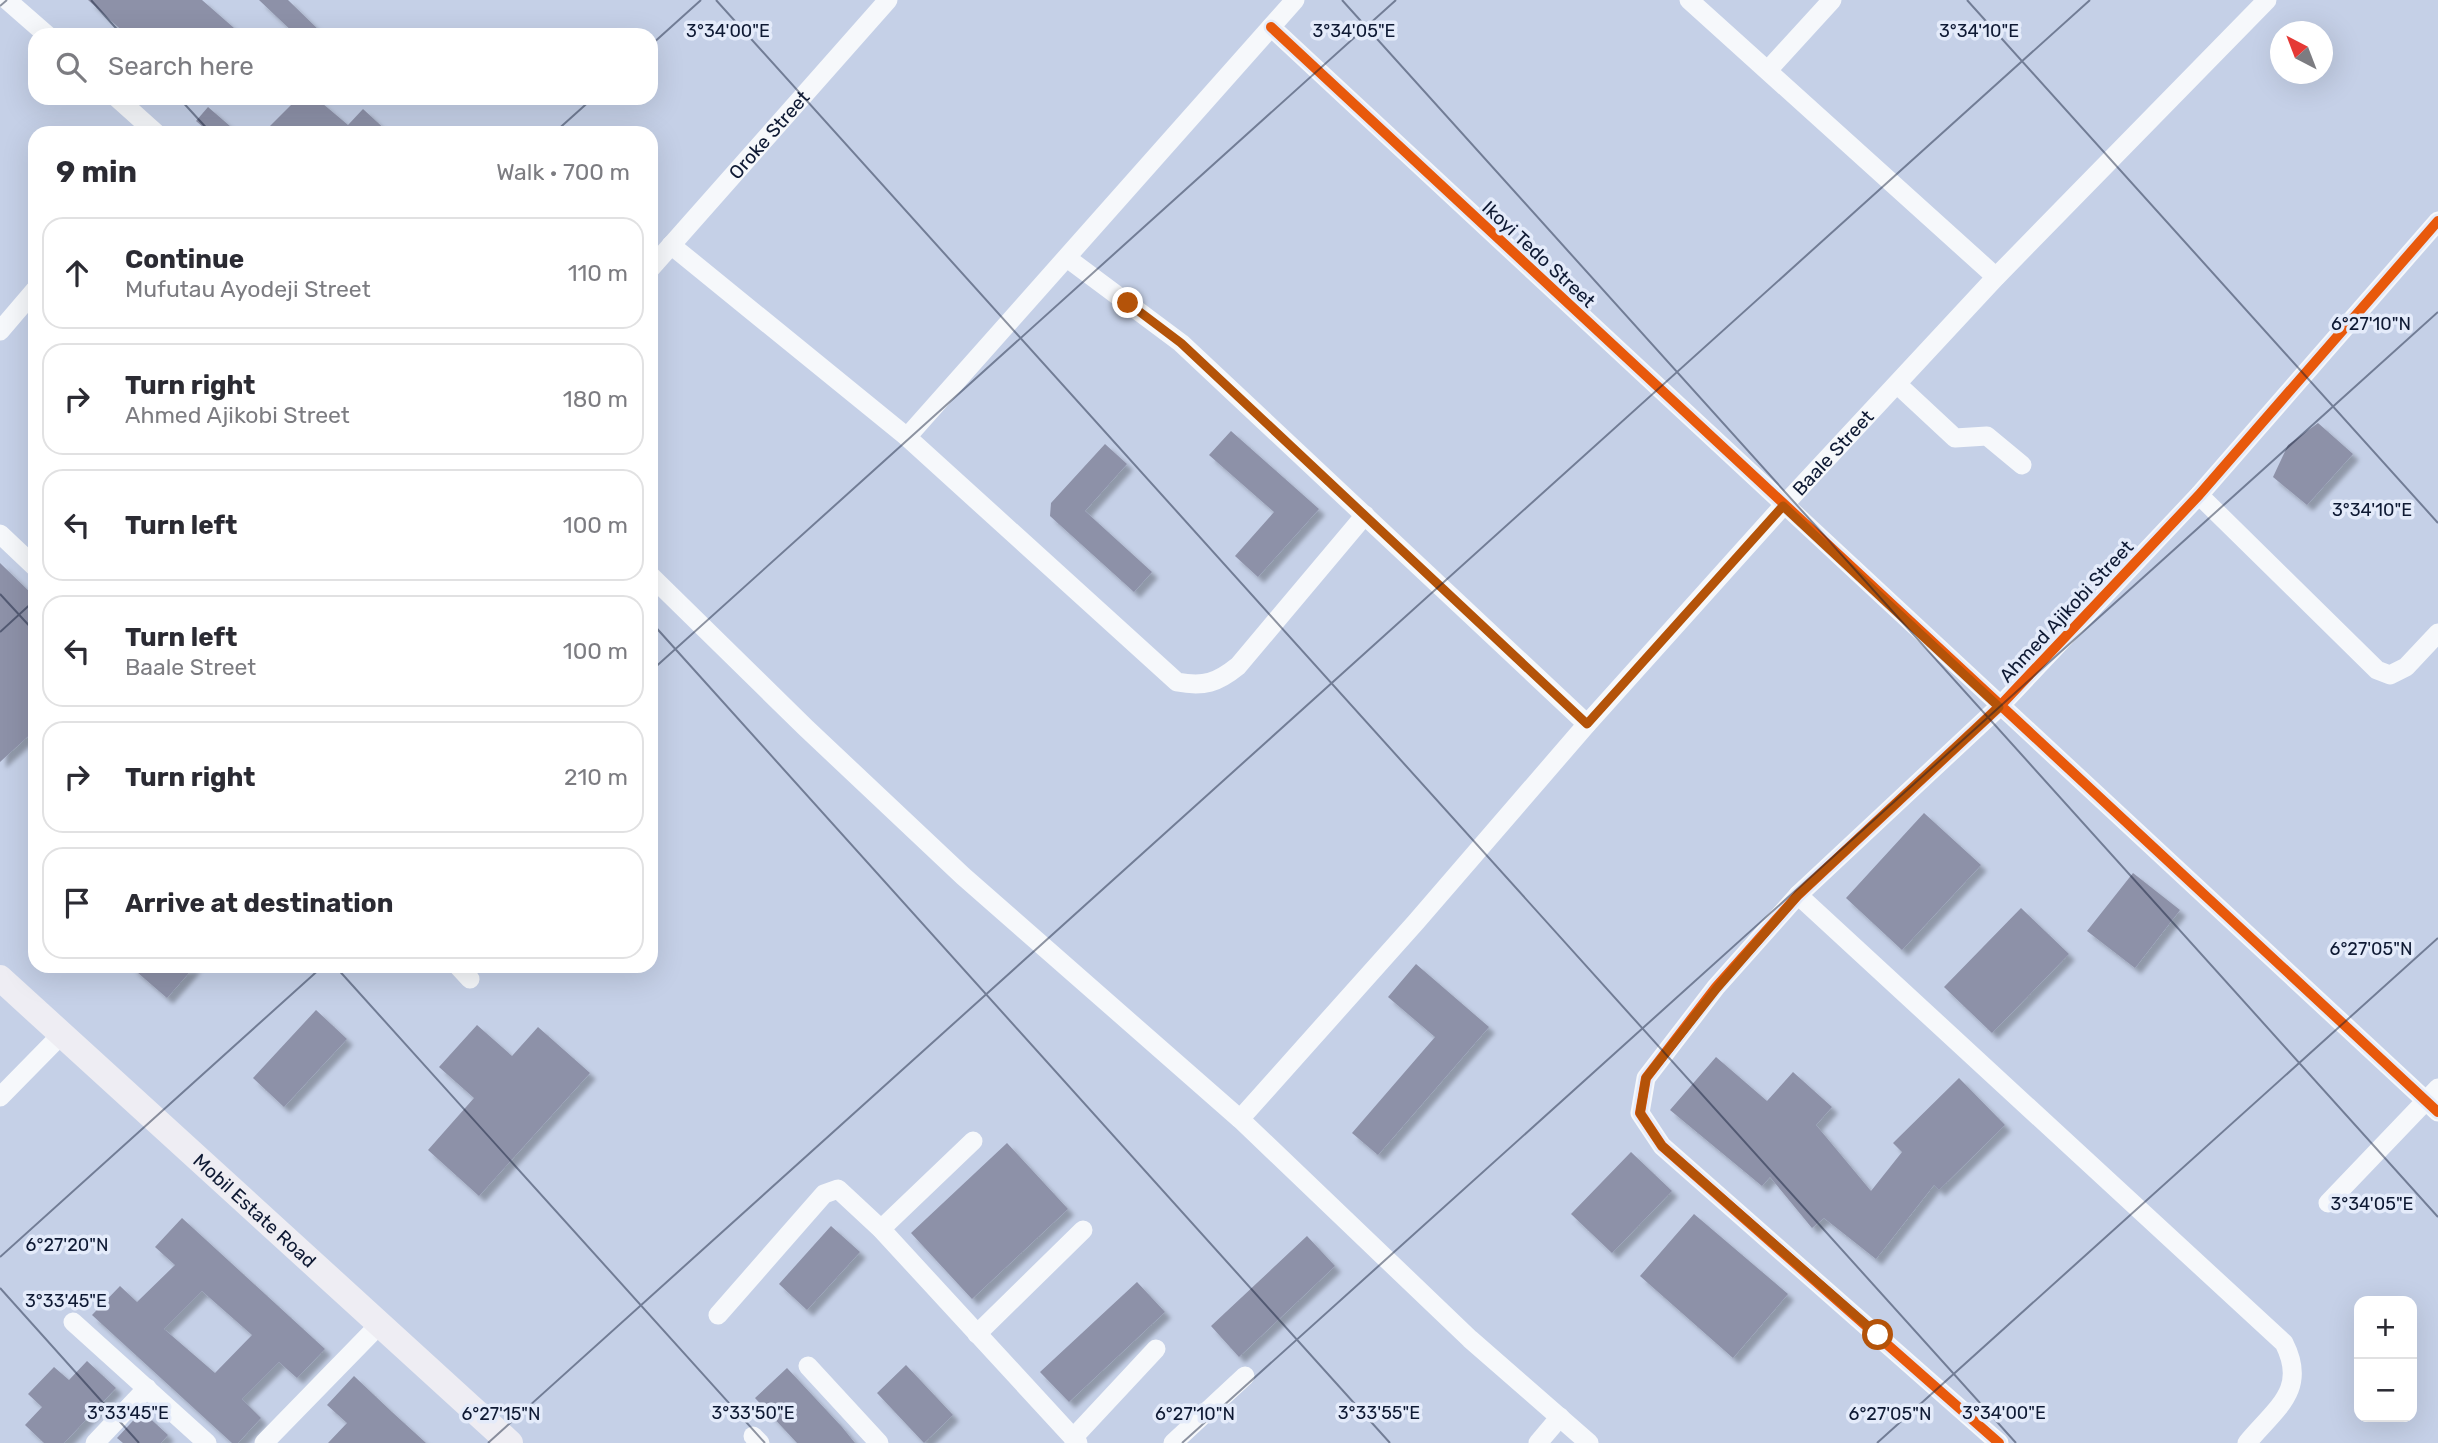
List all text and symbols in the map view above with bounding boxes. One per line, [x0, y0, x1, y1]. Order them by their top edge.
text: 3°34'00"E [686, 20, 770, 42]
text: 3°34'05"E [1312, 20, 1396, 42]
text: 3°34'10"E [1939, 20, 2019, 42]
north arrow [2270, 21, 2333, 84]
search box [28, 28, 658, 105]
icon: search [52, 48, 90, 86]
text: Search here [108, 51, 254, 82]
street label: Oroke Street [724, 86, 815, 184]
text: 9 min [56, 154, 137, 190]
text: Walk · 700 m [496, 158, 630, 186]
street label: Ikoyi Tedo Street [1477, 196, 1600, 313]
text: Continue [125, 244, 244, 275]
icon: ahead [58, 254, 96, 292]
text: 110 m [568, 259, 628, 287]
text: Mufutau Ayodeji Street [125, 275, 371, 303]
route end [1112, 287, 1143, 318]
text: 6°27'10"N [2331, 313, 2411, 335]
text: Turn right [125, 370, 255, 401]
icon: right [58, 380, 96, 418]
text: 180 m [563, 385, 628, 413]
text: Ahmed Ajikobi Street [125, 401, 350, 429]
street label: Baale Street [1788, 405, 1879, 500]
text: 3°34'10"E [2332, 499, 2412, 521]
icon: left [58, 506, 96, 544]
text: Turn left [125, 510, 237, 541]
text: 100 m [563, 511, 628, 539]
street label: Ahmed Ajikobi Street [1995, 535, 2138, 687]
text: Turn left [125, 622, 237, 653]
icon: left [58, 632, 96, 670]
text: 100 m [563, 637, 628, 665]
text: Baale Street [125, 653, 256, 681]
icon: right [58, 758, 96, 796]
text: Turn right [125, 762, 255, 793]
text: 210 m [564, 763, 628, 791]
icon: arrive [58, 884, 96, 922]
text: Arrive at destination [125, 888, 393, 919]
text: 6°27'05"N [2330, 938, 2412, 960]
street label: Mobil Estate Road [188, 1149, 321, 1273]
text: 3°34'05"E [2330, 1193, 2414, 1215]
text: 6°27'20"N [26, 1234, 108, 1256]
text: 3°33'45"E [25, 1290, 107, 1312]
map controls [2354, 1296, 2417, 1422]
button: + [2354, 1296, 2417, 1359]
route start [1862, 1319, 1893, 1350]
button: − [2354, 1359, 2417, 1422]
text: 3°33'45"E [87, 1402, 169, 1424]
text: 3°33'50"E [711, 1402, 795, 1424]
text: 3°33'55"E [1338, 1402, 1420, 1424]
text: 3°34'00"E [1962, 1402, 2046, 1424]
text: 6°27'15"N [461, 1403, 541, 1425]
text: 6°27'10"N [1155, 1403, 1235, 1425]
text: 6°27'05"N [1849, 1403, 1931, 1425]

